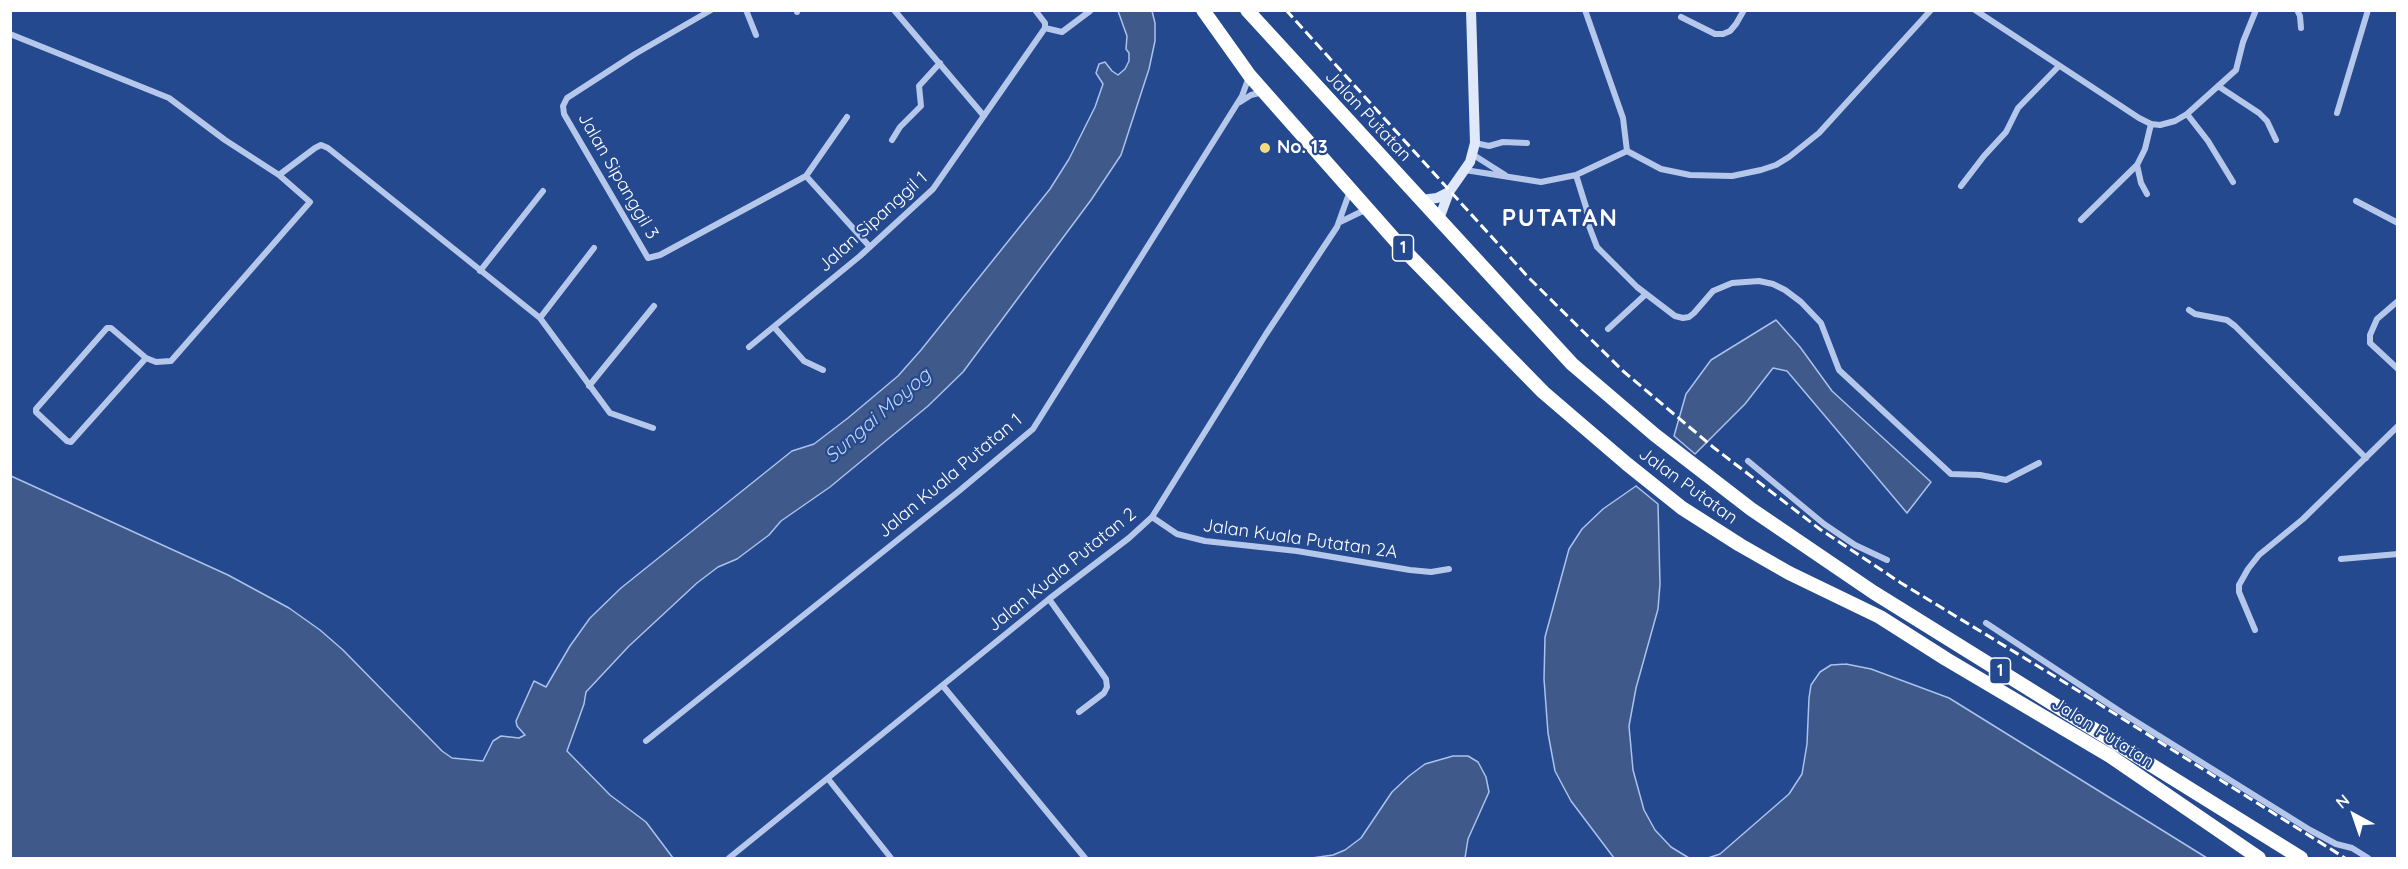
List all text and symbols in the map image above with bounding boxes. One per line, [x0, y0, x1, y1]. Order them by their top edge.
street label: Jalan Putatan [1320, 66, 1416, 166]
street label: Jalan Sipanggil 3 [573, 109, 663, 243]
place label: No. 13 [1277, 137, 1328, 159]
marker: No. 13 [1258, 141, 1272, 155]
street label: Jalan Sipanggil 1 [814, 167, 932, 277]
district label: PUTATAN [1502, 205, 1618, 233]
road number: 1 [1392, 235, 1414, 261]
water label: Sungai Moyog [820, 363, 936, 469]
street label: Jalan Kuala Putatan 1 [874, 409, 1026, 543]
street label: Jalan Putatan [1634, 443, 1742, 529]
street label: Jalan Kuala Putatan 2 [983, 503, 1141, 637]
street label: Jalan Kuala Putatan 2A [1201, 515, 1399, 563]
road number: 1 [1990, 658, 2010, 684]
street label: Jalan Putatan [2048, 693, 2158, 773]
north arrow [2324, 785, 2384, 845]
text: N [2331, 790, 2353, 813]

